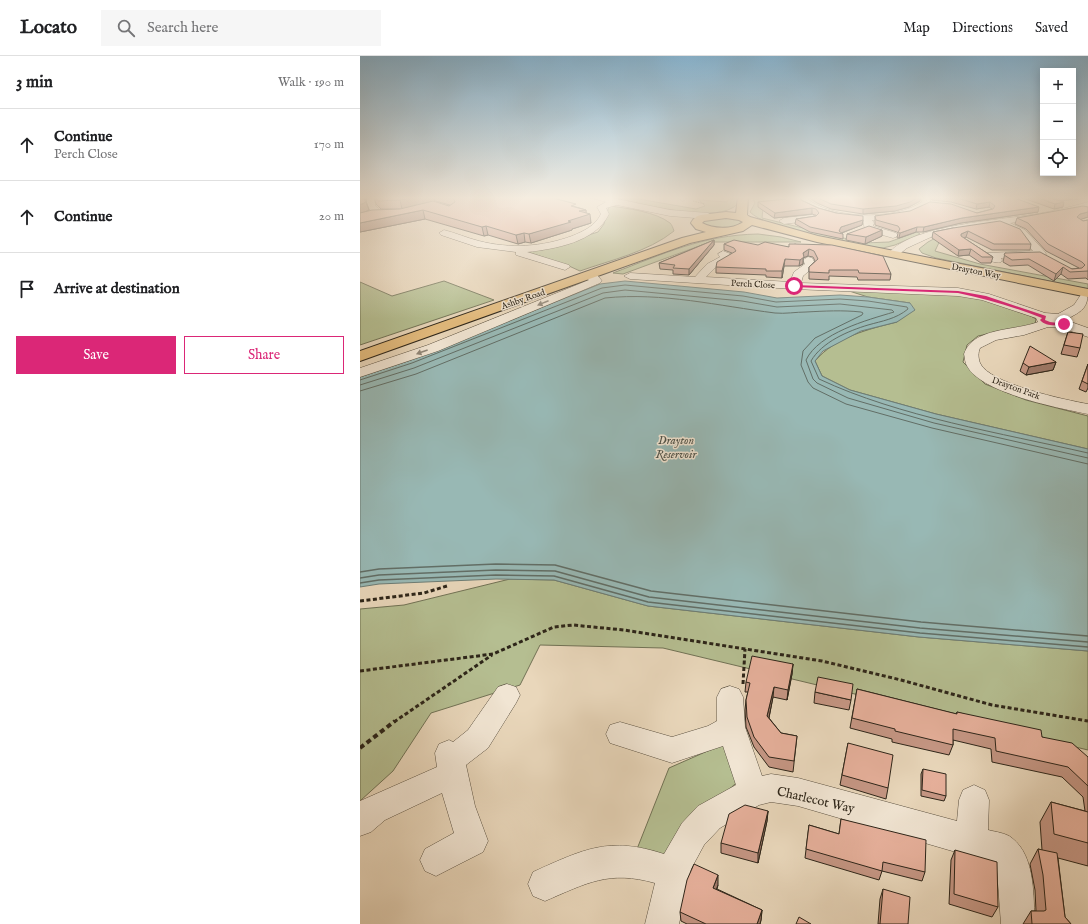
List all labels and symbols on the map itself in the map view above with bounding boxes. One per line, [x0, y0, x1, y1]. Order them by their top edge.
street label: Drayton Way [950, 261, 1002, 282]
route start [785, 277, 803, 295]
street label: Perch Close [731, 278, 775, 291]
street label: Ashby Road [499, 287, 547, 312]
one-way arrow [537, 300, 548, 306]
route end [1055, 315, 1073, 333]
one-way arrow [416, 349, 428, 355]
street label: Drayton Park [990, 375, 1042, 402]
water label: Drayton Reservoir [656, 433, 697, 462]
street label: Charlecot Way [775, 783, 857, 818]

